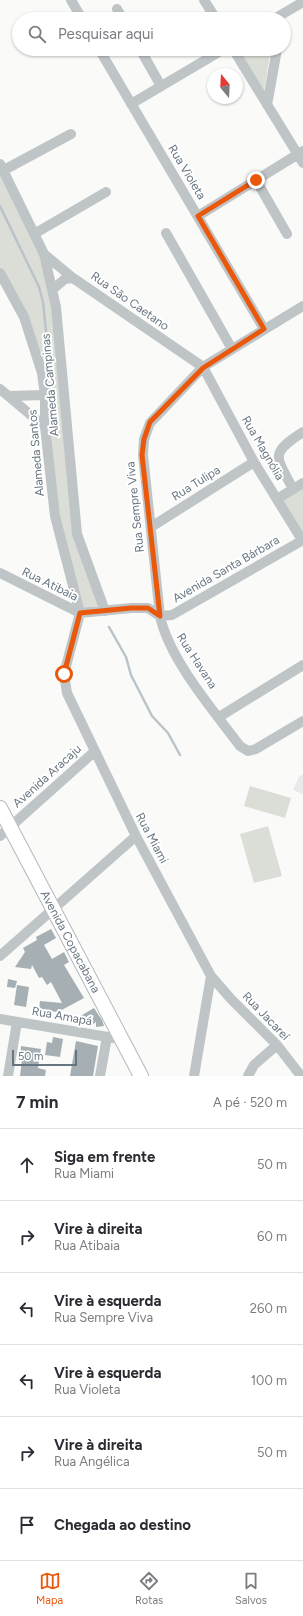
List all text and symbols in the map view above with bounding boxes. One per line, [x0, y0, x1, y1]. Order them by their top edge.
search box [12, 12, 291, 56]
icon: search [26, 23, 48, 45]
text: Pesquisar aqui [58, 25, 154, 43]
north arrow [207, 68, 243, 104]
street label: Rua Violeta [165, 142, 209, 202]
route end [247, 171, 265, 189]
street label: Rua São Caetano [88, 269, 172, 333]
street label: Alameda Campinas [39, 333, 61, 437]
street label: Alameda Santos [25, 409, 47, 497]
street label: Rua Magnólia [239, 413, 287, 483]
street label: Rua Sempre Viva [123, 461, 147, 553]
street label: Rua Tulipa [169, 463, 223, 503]
street label: Avenida Santa Bárbara [170, 533, 282, 605]
street label: Rua Atibaia [20, 564, 80, 604]
street label: Rua Havana [174, 631, 220, 691]
route start [55, 665, 73, 683]
street label: Avenida Aracaju [10, 742, 84, 810]
street label: Rua Miami [133, 810, 171, 866]
street label: Avenida Copacabana [38, 888, 103, 995]
street label: Rua Jacareí [240, 989, 293, 1044]
street label: Rua Amapá [31, 1004, 93, 1028]
scale bar [12, 1048, 77, 1067]
text: 50 m [18, 1050, 43, 1063]
text: 7 min [16, 1092, 58, 1112]
text: A pé · 520 m [213, 1095, 287, 1110]
text: Siga em frente [54, 1148, 155, 1166]
icon: ahead [16, 1154, 38, 1176]
text: 50 m [257, 1157, 287, 1172]
text: Rua Miami [54, 1166, 114, 1181]
text: Vire à direita [54, 1220, 143, 1238]
icon: right [16, 1226, 38, 1248]
text: 60 m [257, 1229, 287, 1244]
text: Rua Atibaia [54, 1238, 120, 1253]
text: Vire à esquerda [54, 1292, 161, 1310]
icon: left [16, 1298, 38, 1320]
text: 260 m [250, 1301, 287, 1316]
text: Rua Sempre Viva [54, 1310, 153, 1325]
text: Vire à esquerda [54, 1364, 161, 1382]
icon: left [16, 1370, 38, 1392]
text: 100 m [251, 1373, 287, 1388]
text: Rua Violeta [54, 1382, 120, 1397]
text: Vire à direita [54, 1436, 143, 1454]
icon: right [16, 1442, 38, 1464]
text: 50 m [257, 1445, 287, 1460]
text: Rua Angélica [54, 1454, 130, 1469]
icon: arrive [16, 1514, 38, 1536]
text: Chegada ao destino [54, 1516, 191, 1534]
tab: Mapa [36, 1570, 63, 1607]
tab: Rotas [135, 1570, 163, 1607]
tab: Salvos [235, 1570, 267, 1607]

